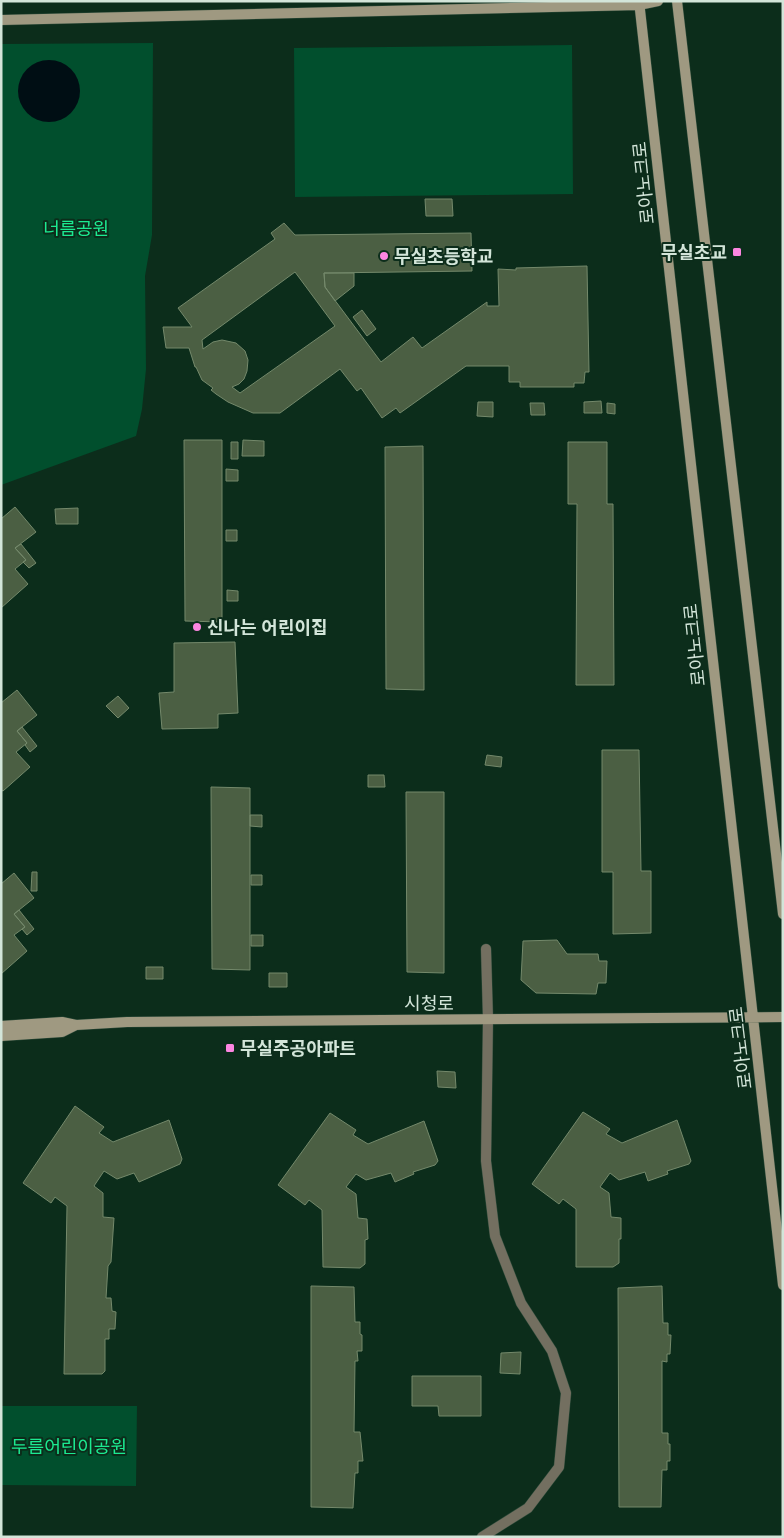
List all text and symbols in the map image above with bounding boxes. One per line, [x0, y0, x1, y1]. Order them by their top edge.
street label: 로아노크로 [627, 141, 659, 225]
park label: 너름공원 [43, 216, 109, 240]
place label: 무실초교 [661, 240, 727, 264]
place label: 무실초등학교 [394, 244, 493, 268]
marker: 무실초교 [731, 246, 743, 258]
marker: 무실초등학교 [378, 250, 390, 262]
street label: 로아노크로 [678, 603, 710, 687]
place label: 신나는 어린이집 [207, 615, 328, 639]
marker: 신나는 어린이집 [191, 621, 203, 633]
street label: 시청로 [404, 991, 454, 1015]
street label: 로아노크로 [723, 1005, 757, 1091]
place label: 무실주공아파트 [240, 1036, 356, 1060]
marker: 무실주공아파트 [224, 1042, 236, 1054]
park label: 두름어린이공원 [11, 1434, 127, 1458]

